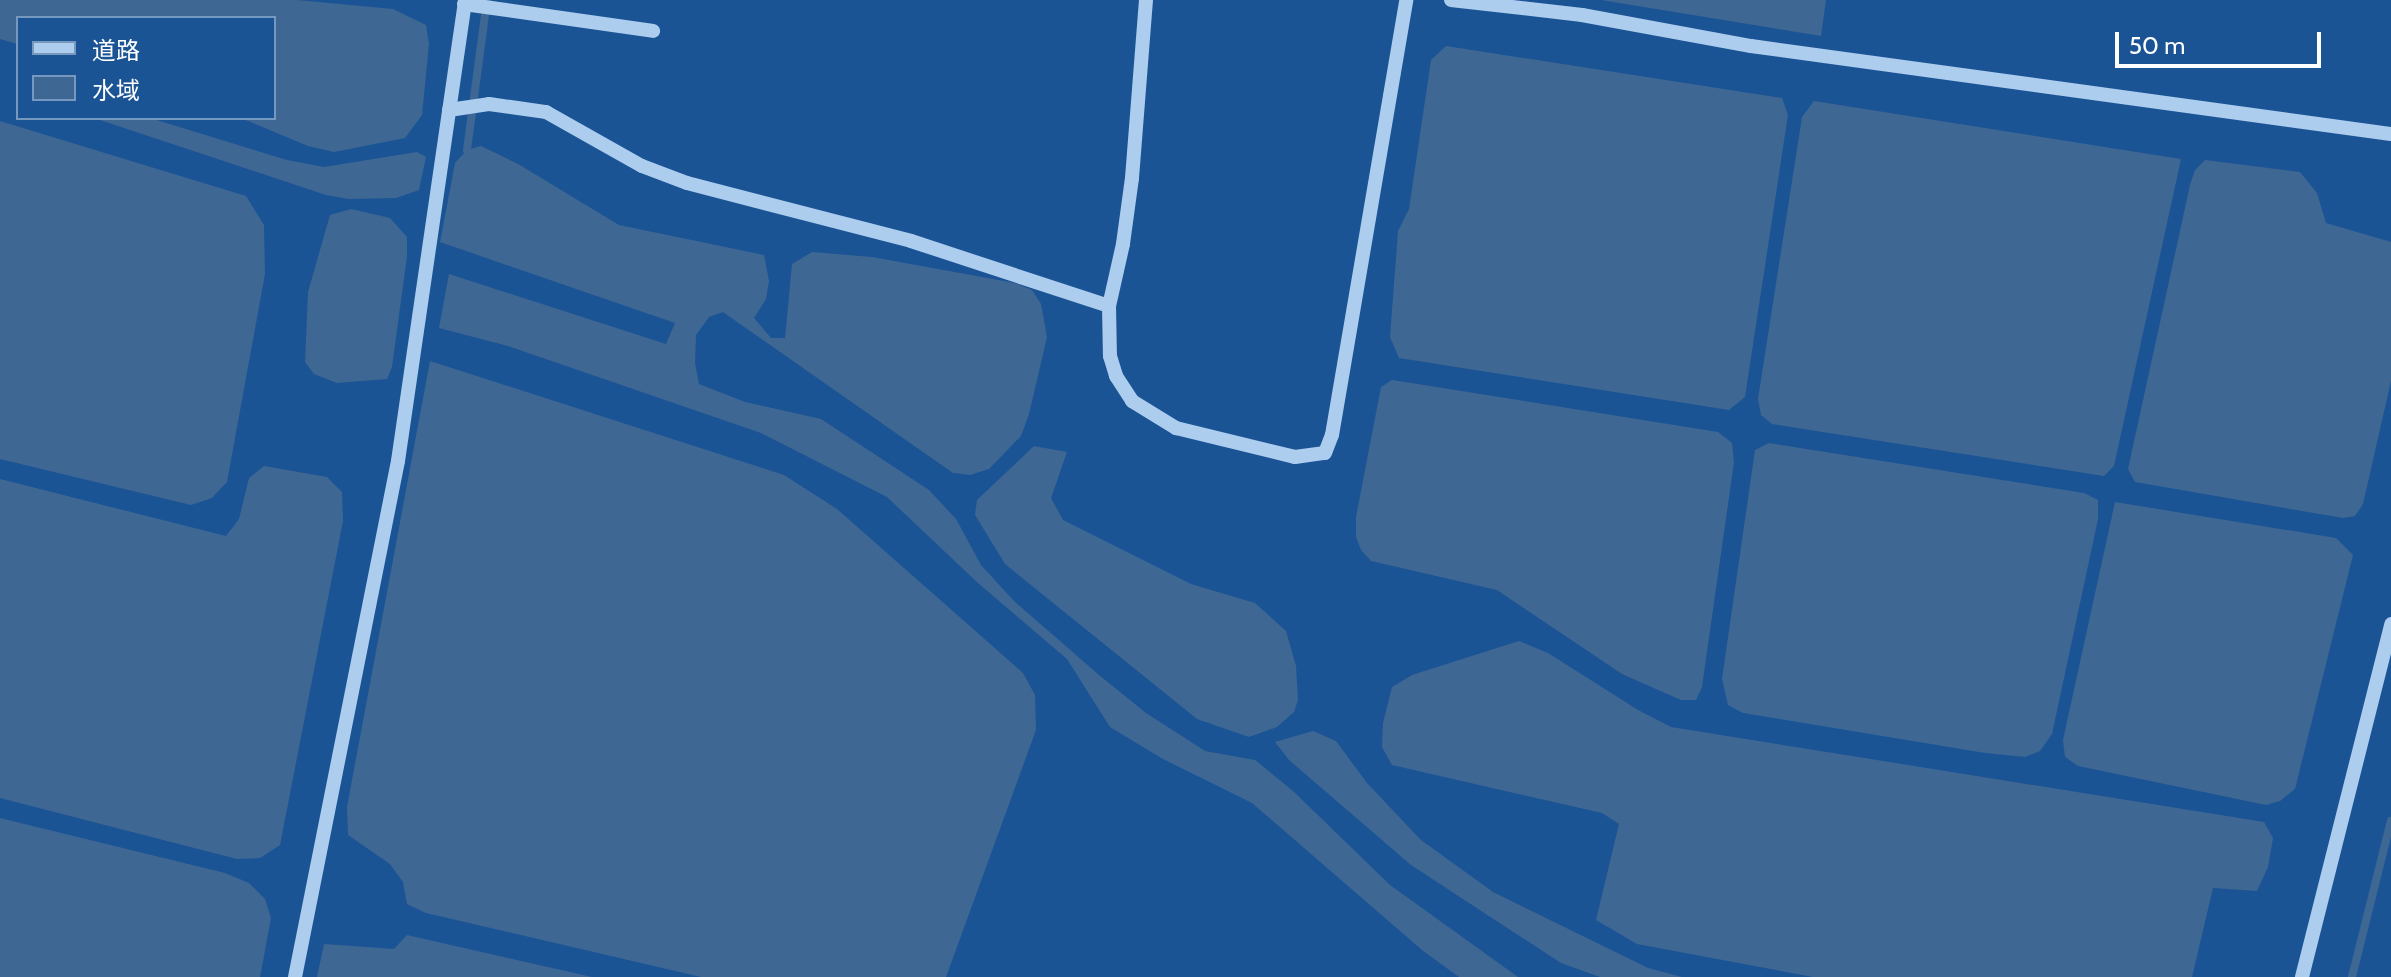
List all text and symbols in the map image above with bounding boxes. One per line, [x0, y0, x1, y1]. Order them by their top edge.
legend [16, 16, 276, 120]
scale bar [2119, 16, 2325, 66]
text: 50 m [2129, 31, 2185, 60]
text: 道路 [92, 36, 140, 65]
text: 水域 [92, 76, 140, 105]

